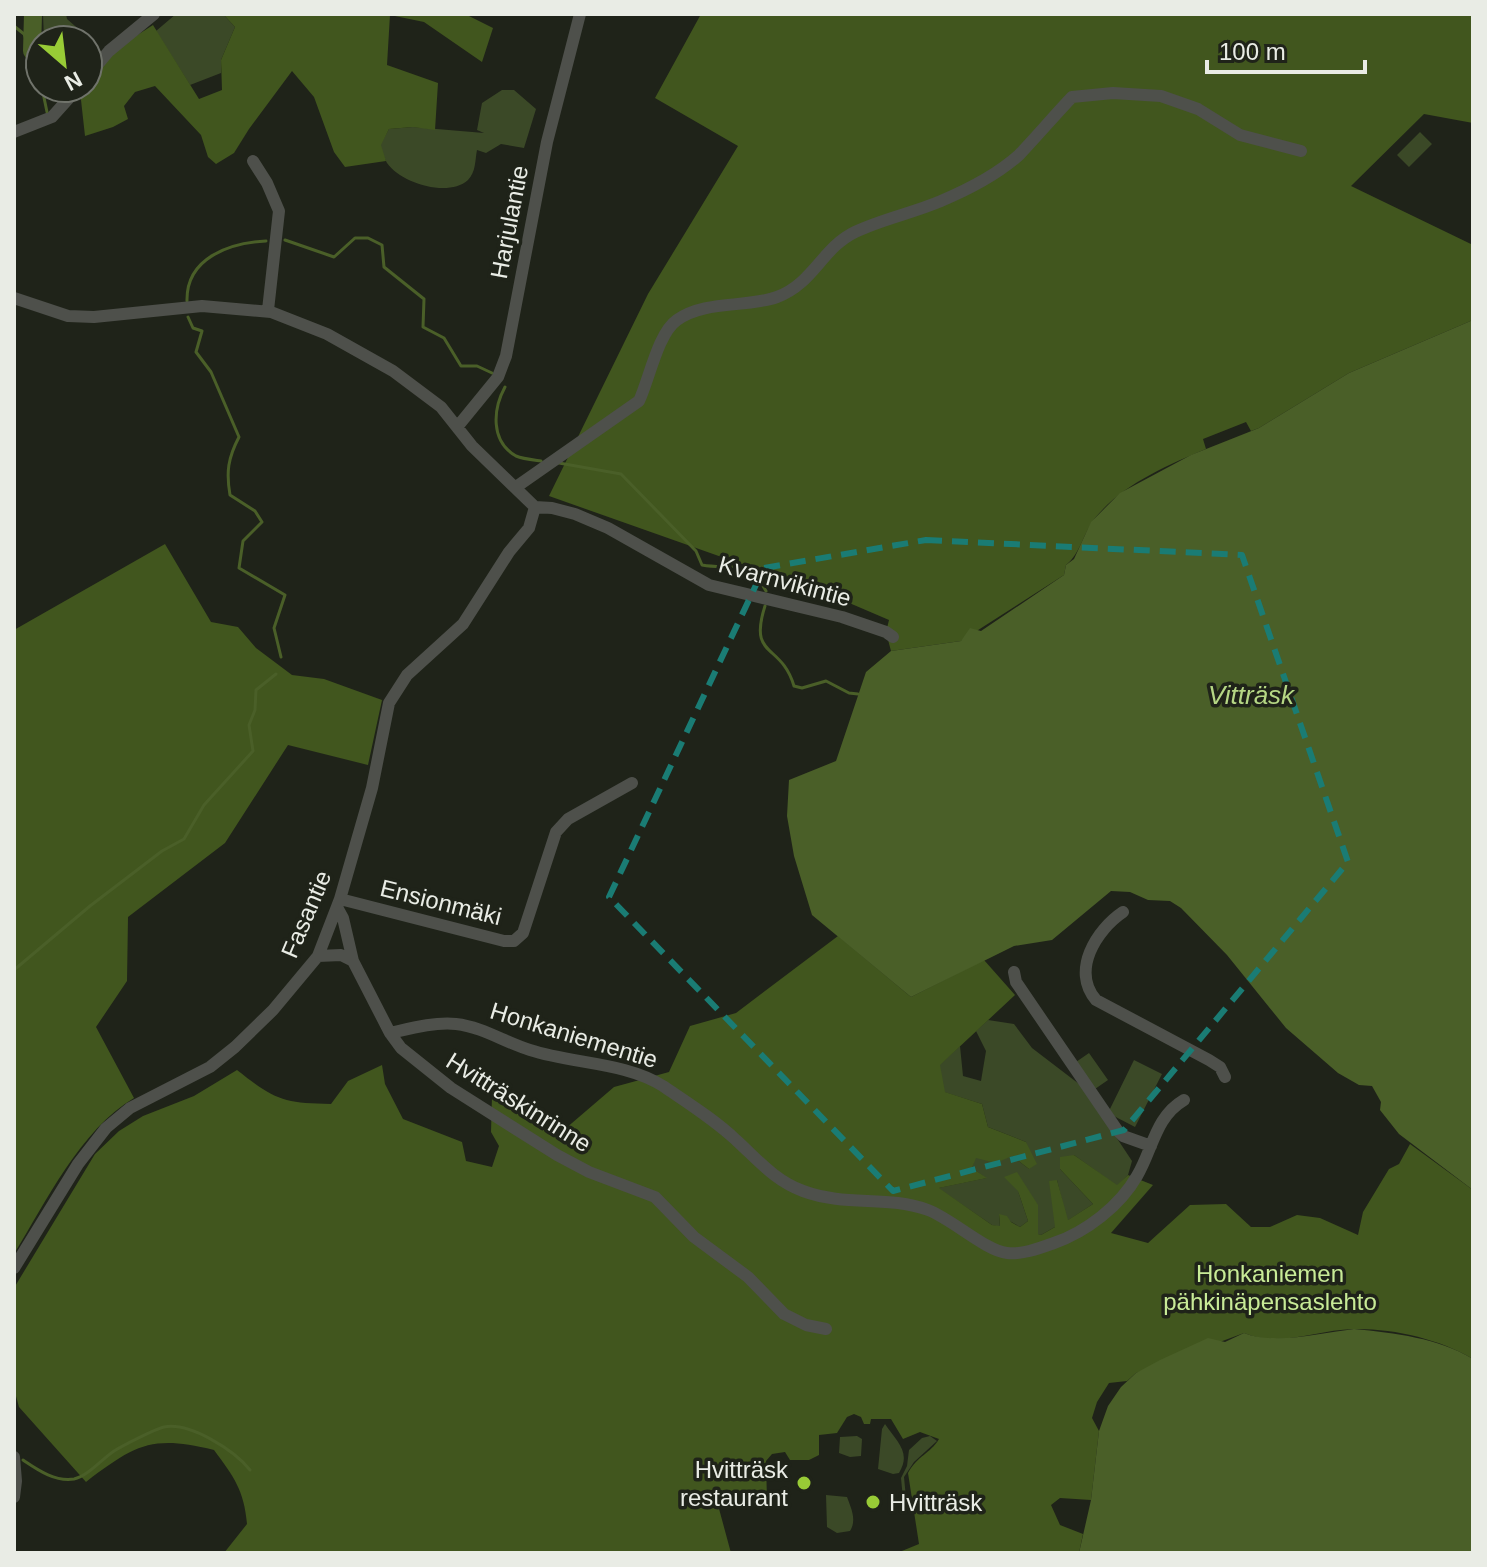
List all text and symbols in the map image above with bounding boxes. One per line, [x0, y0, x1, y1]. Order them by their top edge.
north arrow [24, 24, 104, 104]
scale bar [1207, 24, 1365, 74]
text: 100 m [1219, 38, 1286, 65]
text: N [60, 66, 86, 96]
street label: Harjulantie [485, 163, 533, 281]
street label: Kvarnvikintie [716, 550, 854, 612]
water label: Vitträsk [1208, 680, 1296, 710]
street label: Fasantie [276, 866, 336, 962]
street label: Ensionmäki [378, 874, 504, 930]
street label: Honkaniementie [487, 997, 661, 1073]
street label: Hvitträskinrinne [442, 1047, 596, 1157]
park label: Honkaniemen pähkinäpensaslehto [1163, 1260, 1377, 1315]
place label: Hvitträsk restaurant [680, 1456, 789, 1511]
marker: Hvitträsk restaurant [795, 1474, 813, 1492]
place label: Hvitträsk [889, 1489, 983, 1516]
marker: Hvitträsk [864, 1493, 882, 1511]

